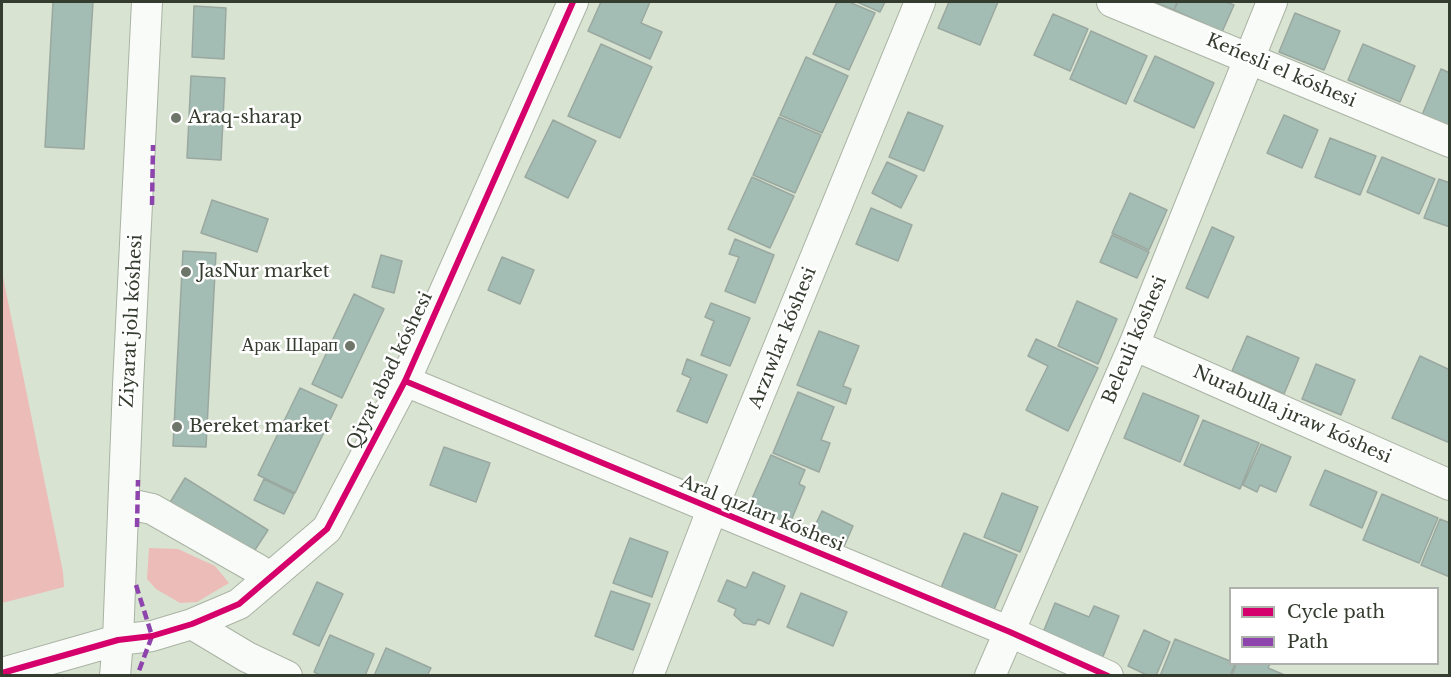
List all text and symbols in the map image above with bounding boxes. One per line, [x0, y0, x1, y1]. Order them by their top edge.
street label: Keńesli el kóshesi [1203, 30, 1359, 112]
place label: Araq-sharap [188, 107, 302, 129]
marker: Araq-sharap [169, 111, 183, 125]
street label: Ziyarat jolı kóshesi [117, 234, 147, 408]
place label: JasNur market [198, 261, 330, 283]
street label: Arzıwlar kóshesi [745, 264, 821, 412]
marker: JasNur market [179, 265, 193, 279]
street label: Beleuli kóshesi [1098, 273, 1172, 407]
street label: Qiyat abad kóshesi [342, 289, 438, 453]
place label: Арак Шарап [242, 335, 338, 357]
marker: Арак Шарап [343, 339, 357, 353]
street label: Nurabulla jıraw kóshesi [1190, 361, 1394, 469]
place label: Bereket market [189, 416, 330, 438]
marker: Bereket market [170, 420, 184, 434]
street label: Aral qızları kóshesi [677, 471, 847, 557]
legend [1229, 587, 1439, 665]
text: Cycle path [1287, 601, 1385, 623]
text: Path [1287, 631, 1328, 653]

